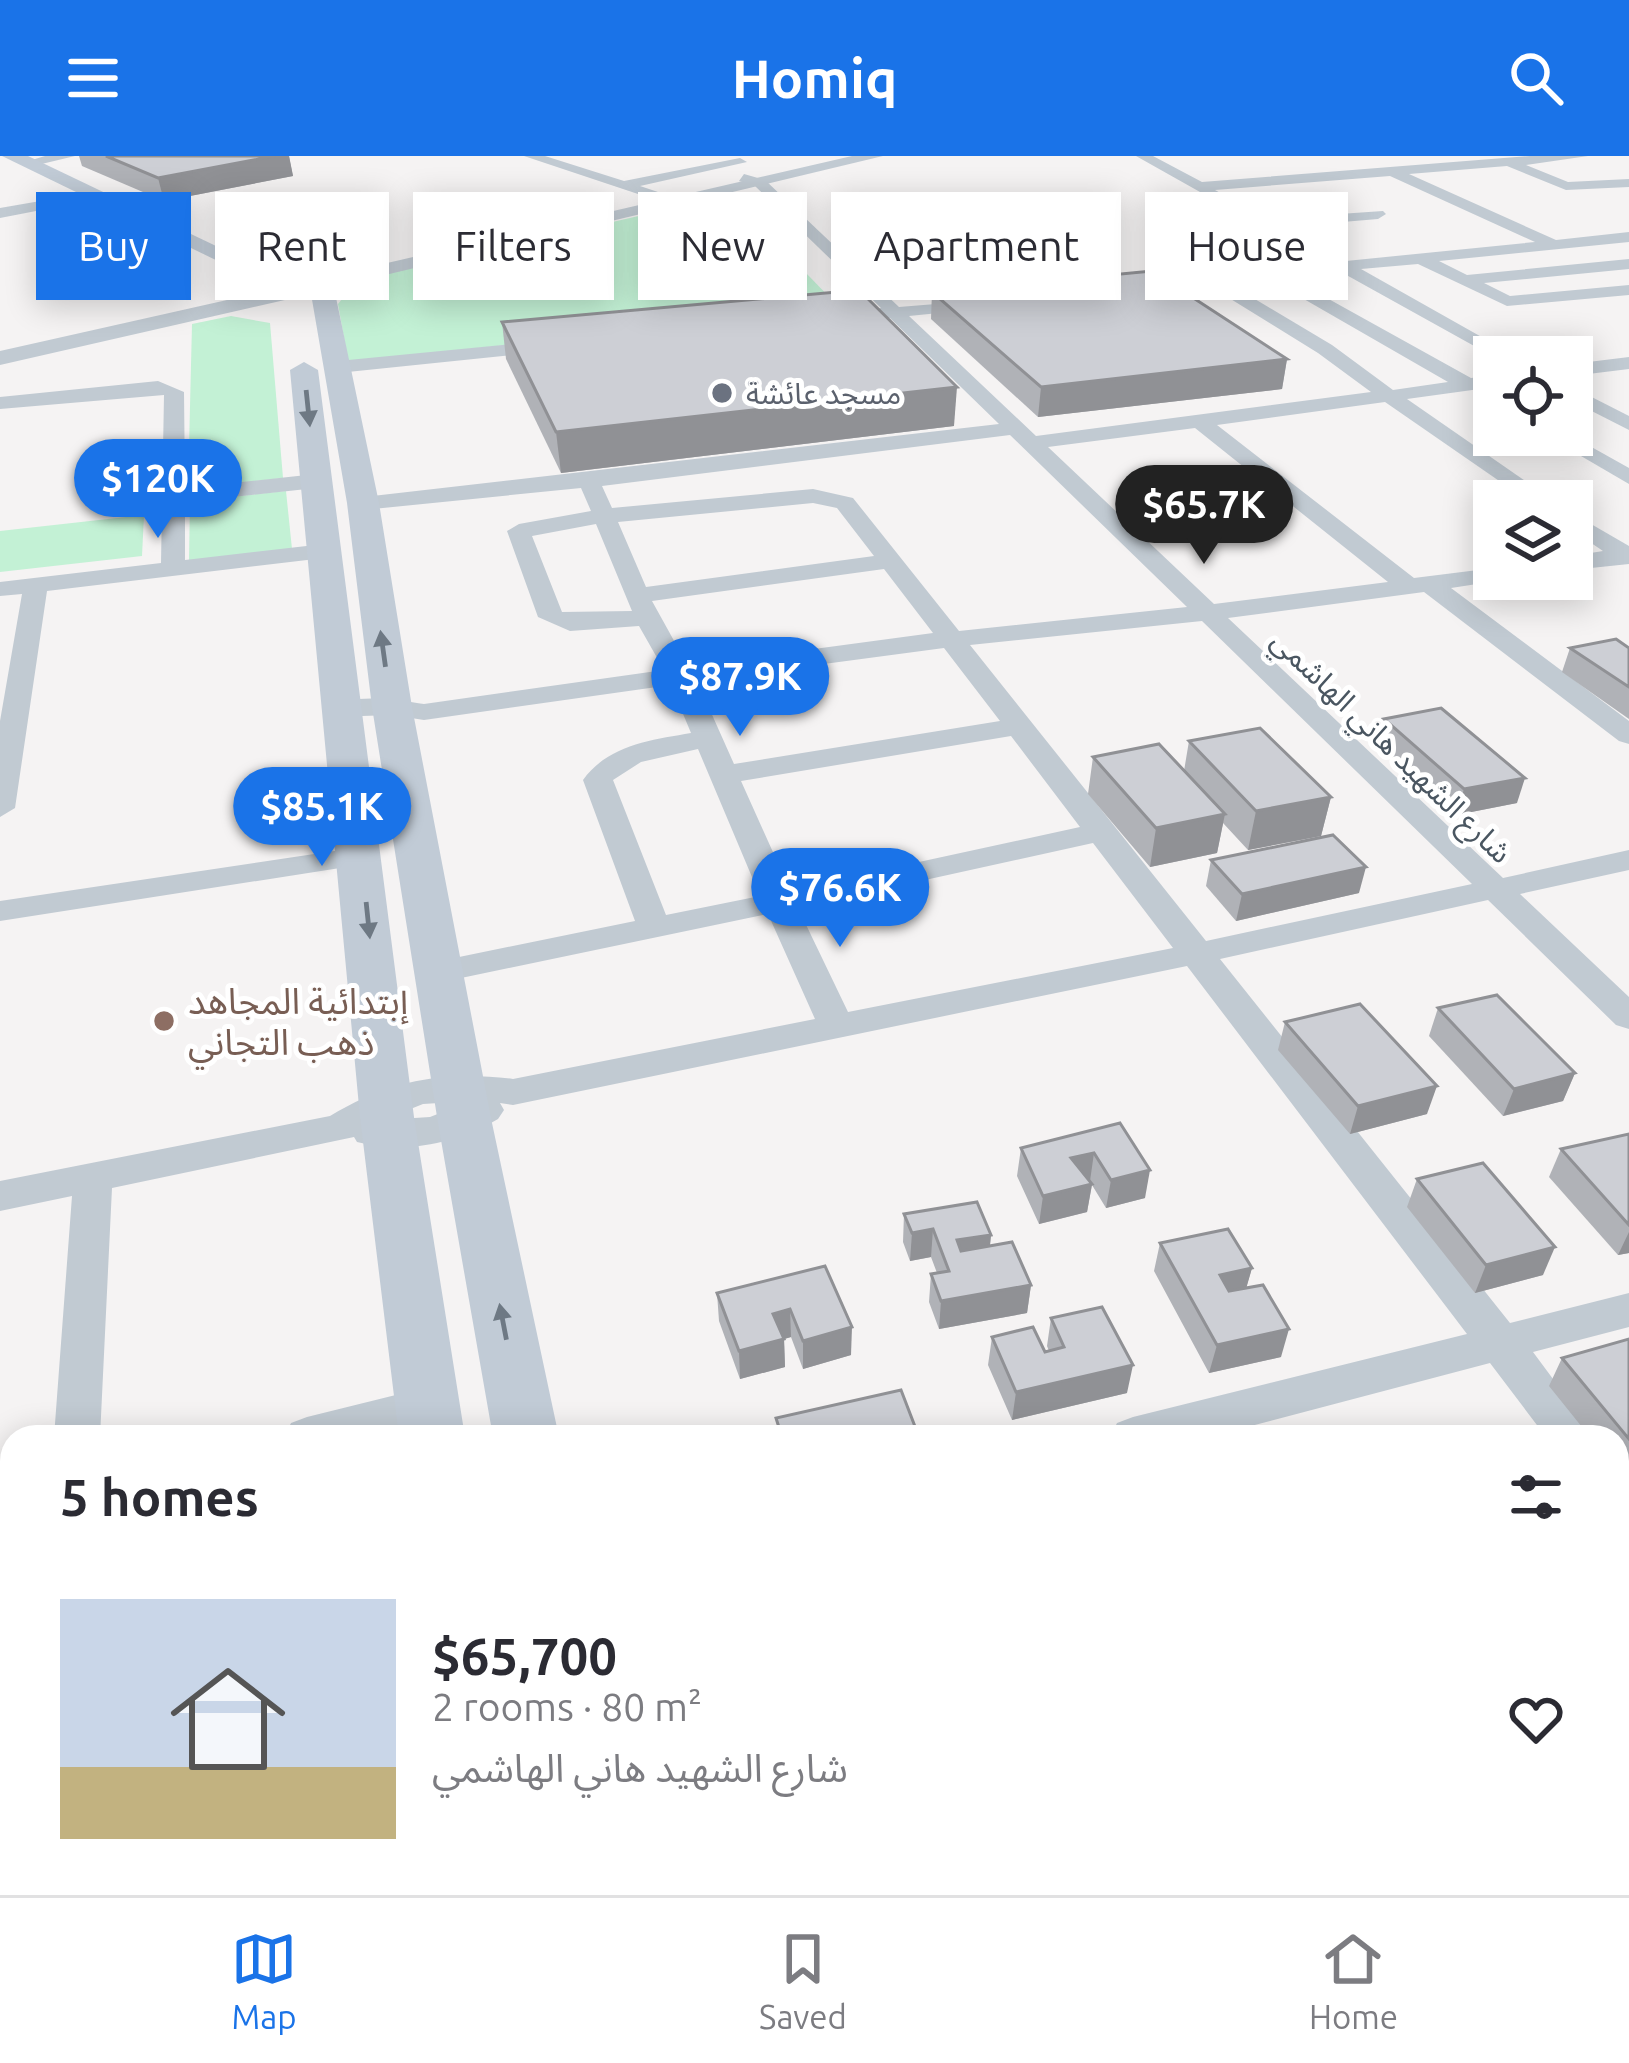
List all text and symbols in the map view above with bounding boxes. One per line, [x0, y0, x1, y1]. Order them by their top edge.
icon: menu [60, 45, 126, 111]
icon: search [1503, 45, 1569, 111]
text: Homiq [732, 48, 897, 108]
chip: Buy [36, 192, 191, 300]
chip: Rent [215, 192, 389, 300]
chip: Filters [413, 192, 614, 300]
chip: New [638, 192, 807, 300]
chip: Apartment [831, 192, 1121, 300]
chip: House [1145, 192, 1348, 300]
map controls [1473, 336, 1593, 600]
button: locate [1473, 336, 1593, 456]
place label: مسجد عائشة [746, 376, 901, 410]
marker: مسجد عائشة [709, 380, 735, 406]
one-way arrow [299, 390, 318, 427]
pin: $120K [74, 439, 242, 541]
text: $120K [101, 456, 215, 499]
pin: $65.7K [1106, 465, 1302, 567]
button: layers [1473, 480, 1593, 600]
text: $65.7K [1142, 482, 1266, 525]
street label: شارع الشهيد هاني الهاشمي [1260, 623, 1519, 874]
one-way arrow [374, 630, 393, 667]
pin: $87.9K [642, 637, 838, 739]
text: $87.9K [678, 654, 802, 697]
pin: $85.1K [224, 767, 420, 869]
text: $85.1K [260, 784, 384, 827]
pin: $76.6K [742, 848, 938, 950]
text: $76.6K [778, 865, 902, 908]
one-way arrow [359, 902, 378, 939]
place label: إبتدائية المجاهد ذهب التجاني [188, 980, 408, 1070]
marker: إبتدائية المجاهد ذهب التجاني [151, 1008, 177, 1034]
one-way arrow [493, 1303, 512, 1341]
icon: filters [1503, 1464, 1569, 1530]
text: 5 homes [60, 1468, 259, 1526]
text: $65,700 [432, 1627, 617, 1685]
icon: home [156, 1647, 300, 1791]
text: 2 rooms · 80 m² [432, 1685, 702, 1728]
icon: heart [1503, 1686, 1569, 1752]
text: شارع الشهيد هاني الهاشمي [432, 1746, 848, 1789]
tab: Map [231, 1926, 297, 2035]
tab: Saved [759, 1926, 847, 2035]
tab: Home [1309, 1926, 1398, 2035]

